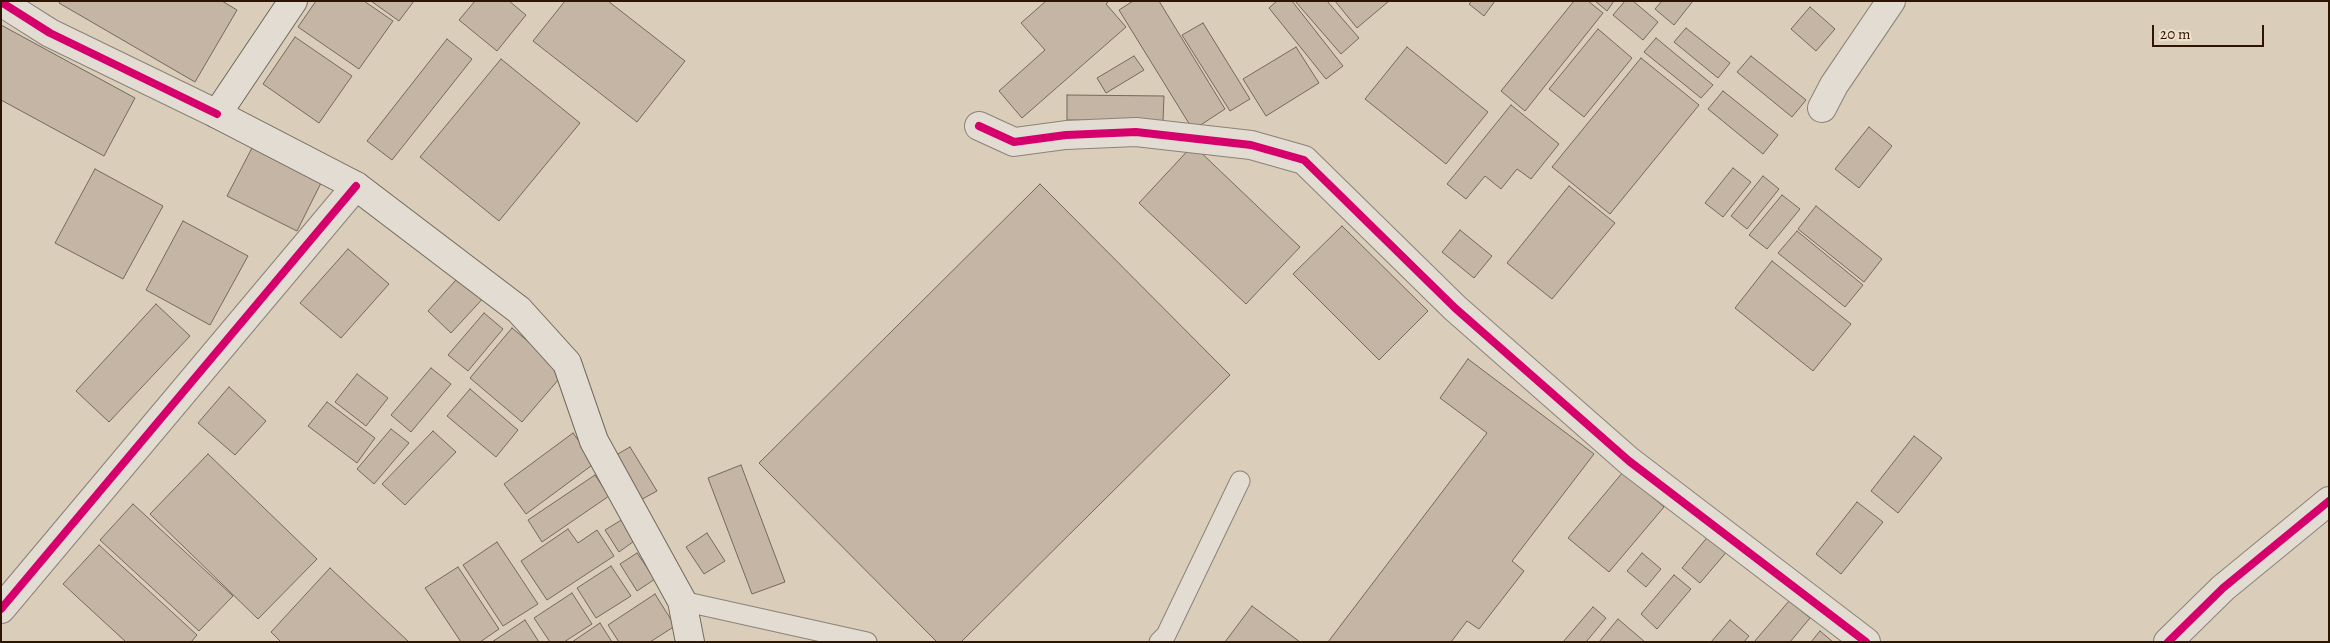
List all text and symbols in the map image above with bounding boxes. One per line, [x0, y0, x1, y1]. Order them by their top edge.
scale bar [2155, 15, 2268, 47]
text: 20 m [2160, 24, 2191, 44]

